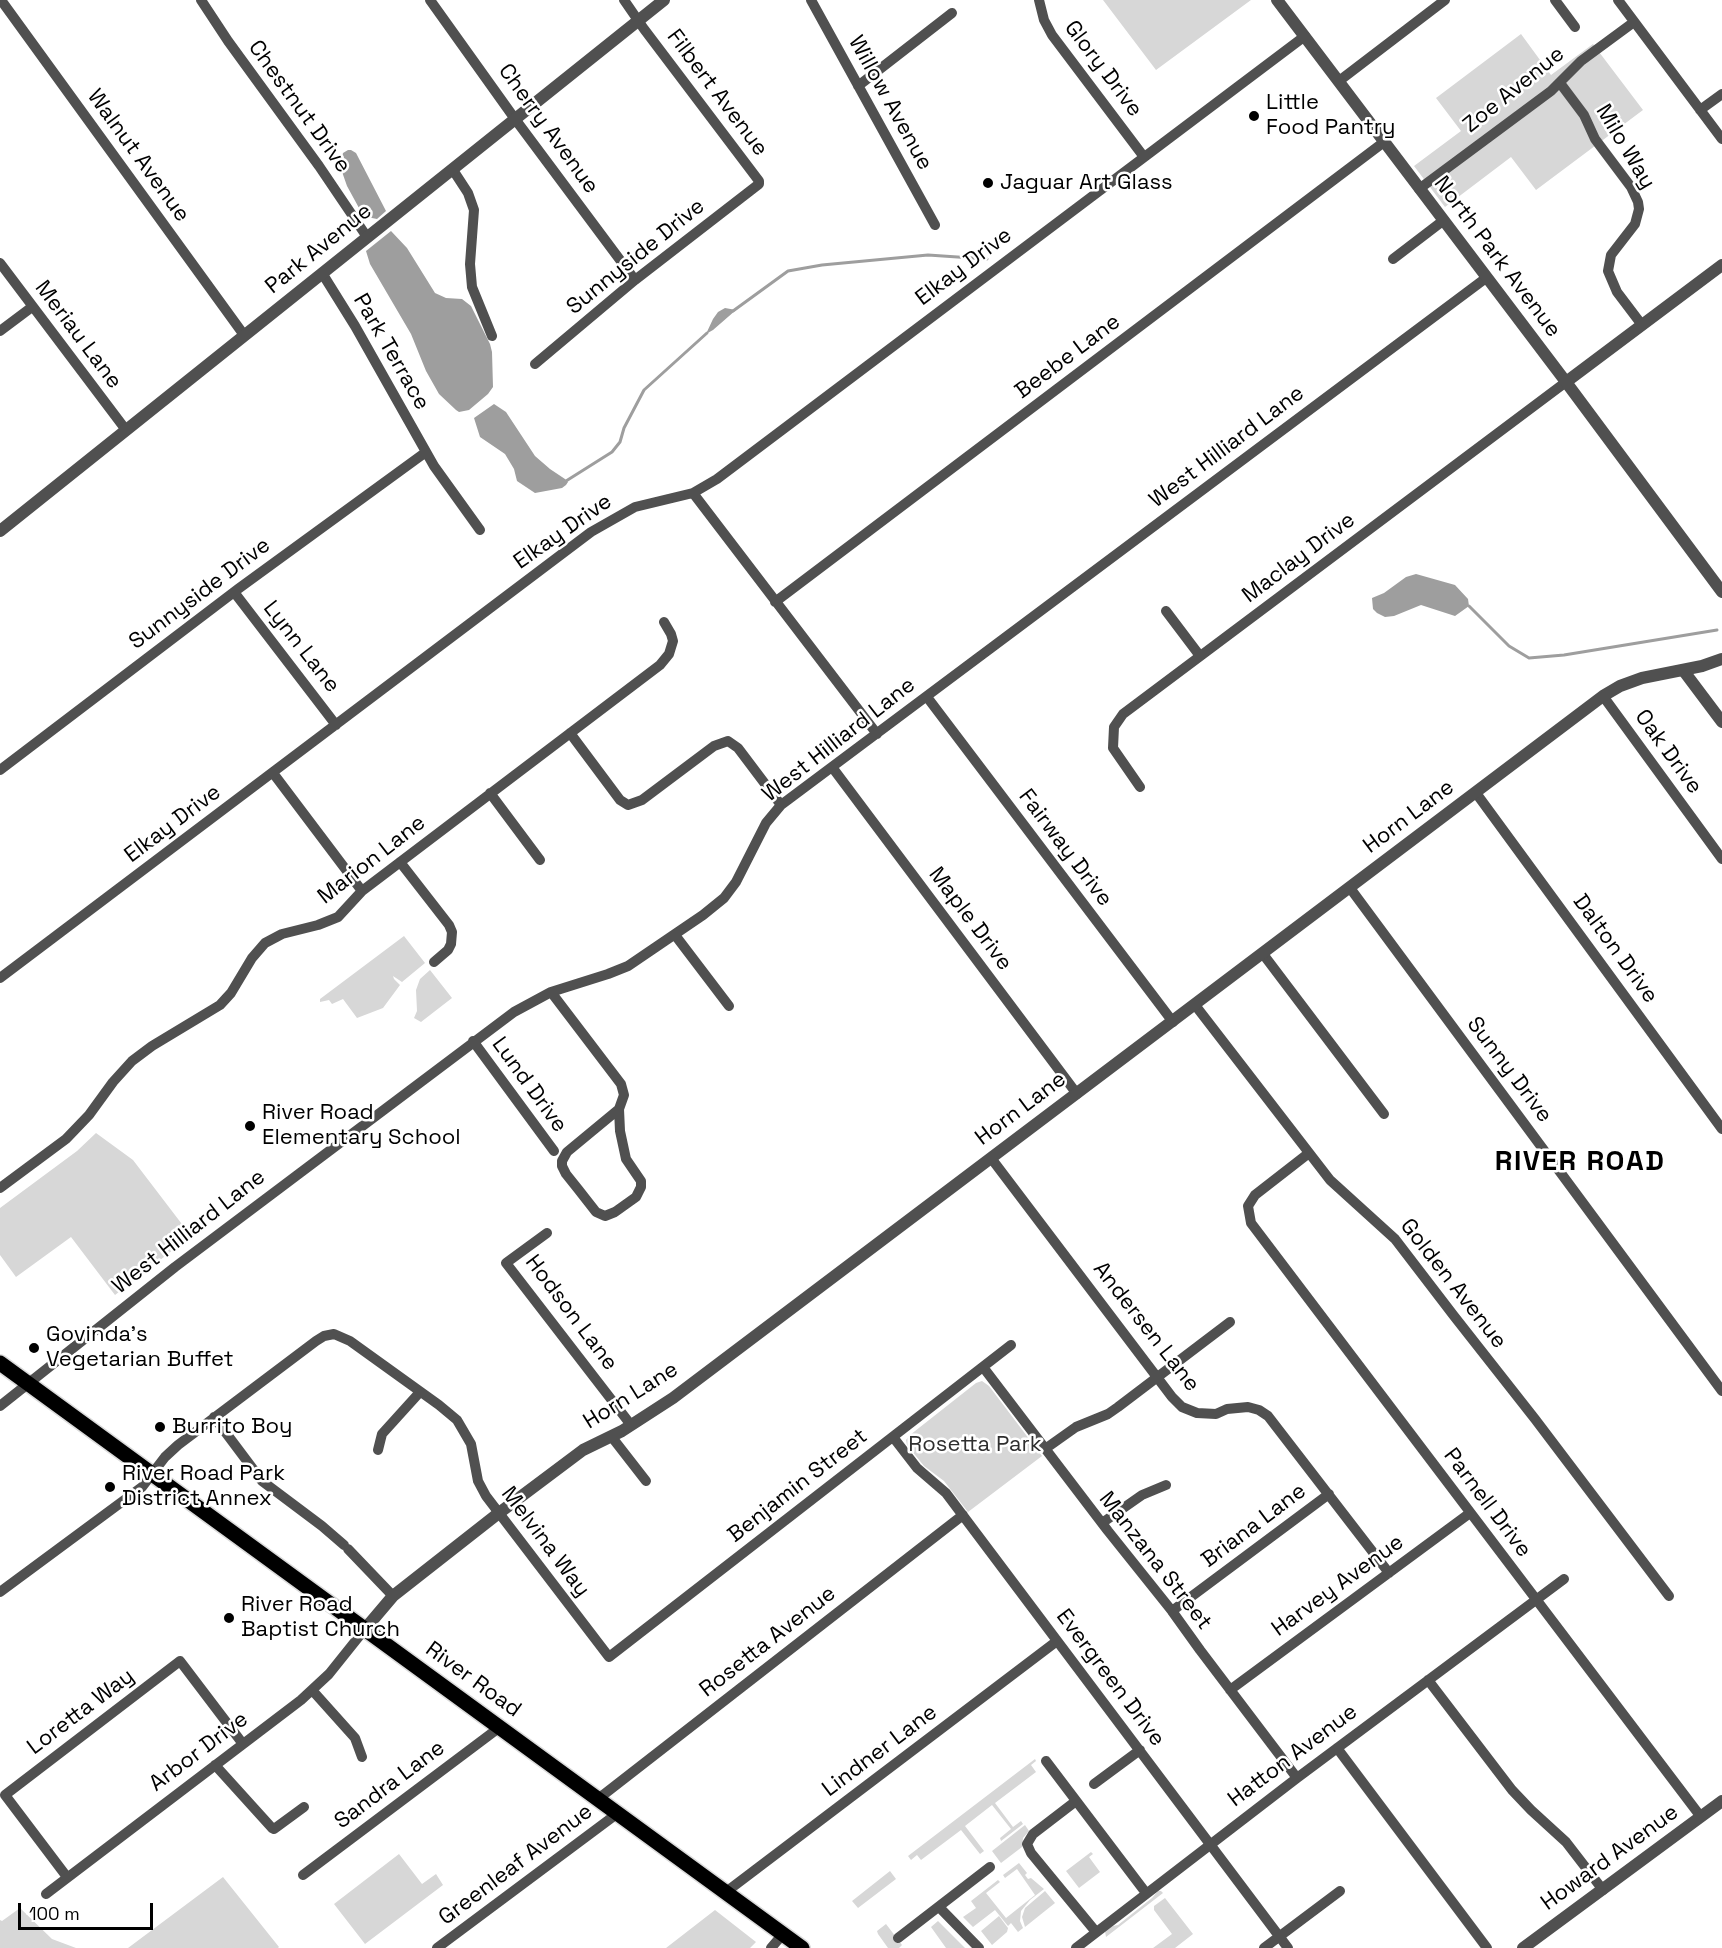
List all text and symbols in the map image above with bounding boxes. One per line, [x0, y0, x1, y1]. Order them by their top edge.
street label: Glory Drive [1058, 16, 1148, 122]
street label: Filbert Avenue [661, 25, 773, 161]
street label: Willow Avenue [842, 31, 938, 175]
street label: Chestnut Drive [242, 36, 356, 178]
street label: Zoe Avenue [1458, 41, 1570, 139]
street label: Cherry Avenue [492, 59, 604, 199]
street label: Walnut Avenue [81, 85, 195, 227]
place label: Little Food Pantry [1266, 90, 1395, 142]
street label: Milo Way [1589, 100, 1661, 194]
marker: Little Food Pantry [1247, 109, 1261, 123]
place label: Jaguar Art Glass [1000, 170, 1173, 196]
street label: North Park Avenue [1428, 171, 1566, 343]
marker: Jaguar Art Glass [981, 176, 995, 190]
street label: Sunnyside Drive [562, 193, 710, 321]
street label: Park Avenue [261, 198, 377, 300]
street label: Elkay Drive [911, 222, 1017, 312]
street label: Meriau Lane [29, 276, 127, 394]
street label: Park Terrace [347, 289, 435, 415]
street label: Beebe Lane [1010, 309, 1126, 405]
street label: West Hilliard Lane [1145, 380, 1309, 514]
street label: Elkay Drive [509, 489, 617, 575]
street label: Maclay Drive [1237, 507, 1361, 609]
street label: Sunnyside Drive [124, 532, 276, 656]
street label: Lynn Lane [257, 596, 345, 698]
street label: West Hilliard Lane [757, 672, 921, 808]
street label: Oak Drive [1629, 705, 1707, 799]
street label: Horn Lane [1358, 774, 1460, 860]
street label: Elkay Drive [120, 779, 226, 869]
street label: Fairway Drive [1012, 784, 1118, 912]
street label: Marion Lane [313, 810, 431, 910]
street label: Maple Drive [923, 862, 1017, 976]
street label: Dalton Drive [1567, 890, 1663, 1008]
street label: Sunny Drive [1461, 1012, 1557, 1128]
street label: Lund Drive [486, 1032, 572, 1138]
street label: Horn Lane [970, 1066, 1072, 1152]
place label: River Road Elementary School [262, 1100, 461, 1152]
marker: River Road Elementary School [243, 1119, 257, 1133]
district label: RIVER ROAD [1495, 1145, 1665, 1179]
street label: West Hilliard Lane [107, 1164, 271, 1300]
street label: Golden Avenue [1394, 1214, 1512, 1354]
street label: Hodson Lane [519, 1250, 623, 1376]
street label: Andersen Lane [1087, 1257, 1205, 1397]
place label: Govinda's Vegetarian Buffet [46, 1322, 234, 1374]
marker: Govinda's Vegetarian Buffet [27, 1341, 41, 1355]
street label: Horn Lane [579, 1357, 683, 1435]
place label: Burrito Boy [172, 1414, 293, 1440]
marker: Burrito Boy [153, 1420, 167, 1434]
street label: Benjamin Street [723, 1423, 873, 1549]
park label: Rosetta Park [908, 1432, 1042, 1458]
street label: Parnell Drive [1437, 1443, 1537, 1563]
place label: River Road Park District Annex [122, 1461, 285, 1512]
street label: Briana Lane [1197, 1478, 1311, 1574]
marker: River Road Park District Annex [103, 1480, 117, 1494]
street label: Melvina Way [495, 1482, 595, 1602]
street label: Manzana Street [1093, 1487, 1217, 1635]
street label: Harvey Avenue [1267, 1529, 1409, 1643]
street label: Rosetta Avenue [695, 1581, 841, 1703]
place label: River Road Baptist Church [241, 1592, 400, 1644]
street label: Evergreen Drive [1050, 1604, 1170, 1752]
marker: River Road Baptist Church [222, 1611, 236, 1625]
street label: River Road [420, 1637, 526, 1723]
street label: Loretta Way [22, 1663, 140, 1761]
street label: Lindner Lane [817, 1699, 943, 1803]
street label: Hatton Avenue [1223, 1699, 1363, 1813]
street label: Arbor Drive [145, 1706, 253, 1798]
street label: Sandra Lane [330, 1735, 450, 1835]
street label: Greenleaf Avenue [434, 1799, 598, 1931]
street label: Howard Avenue [1536, 1799, 1684, 1917]
scale bar [21, 1891, 156, 1929]
text: 100 m [29, 1902, 80, 1925]

